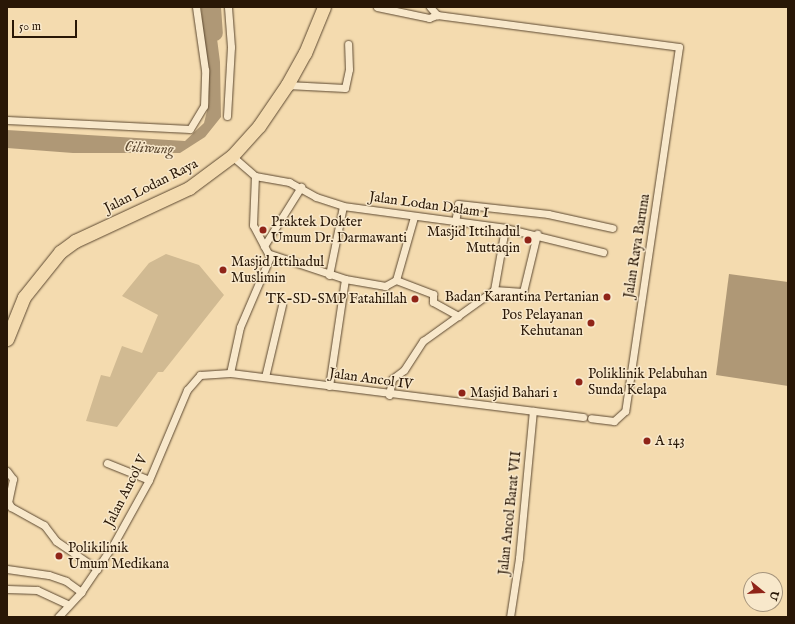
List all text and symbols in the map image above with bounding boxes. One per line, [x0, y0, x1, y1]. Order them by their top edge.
scale bar [14, 12, 79, 38]
text: 50 m [19, 19, 41, 34]
water label: Ciliwung [124, 138, 174, 158]
street label: Jalan Lodan Raya [101, 155, 201, 217]
street label: Jalan Lodan Dalam I [368, 188, 490, 222]
street label: Jalan Raya Baruna [620, 193, 654, 299]
place label: Praktek Dokter Umum Dr. Darmawanti [271, 214, 407, 246]
place label: Masjid Ittihadul Muttaqin [427, 224, 520, 256]
marker: Praktek Dokter Umum Dr. Darmawanti [258, 225, 268, 235]
marker: Masjid Ittihadul Muttaqin [523, 235, 533, 245]
place label: Masjid Ittihadul Muslimin [231, 254, 324, 286]
marker: Masjid Ittihadul Muslimin [218, 265, 228, 275]
place label: Badan Karantina Pertanian [445, 289, 599, 305]
place label: TK-SD-SMP Fatahillah [266, 291, 407, 307]
marker: Badan Karantina Pertanian [602, 292, 612, 302]
marker: TK-SD-SMP Fatahillah [410, 294, 420, 304]
place label: Pos Pelayanan Kehutanan [502, 307, 583, 340]
marker: Pos Pelayanan Kehutanan [586, 318, 596, 328]
street label: Jalan Ancol IV [328, 365, 414, 393]
place label: Poliklinik Pelabuhan Sunda Kelapa [588, 366, 708, 398]
marker: Poliklinik Pelabuhan Sunda Kelapa [573, 376, 585, 388]
place label: Masjid Bahari 1 [470, 385, 558, 401]
marker: Masjid Bahari 1 [457, 388, 467, 398]
place label: A 143 [655, 433, 685, 449]
marker: A 143 [642, 436, 652, 446]
street label: Jalan Ancol Barat VII [495, 450, 525, 576]
street label: Jalan Ancol V [101, 452, 151, 530]
place label: Polikilinik Umum Medikana [68, 540, 169, 572]
marker: Polikilinik Umum Medikana [53, 550, 65, 562]
north arrow [743, 572, 783, 612]
text: U [765, 589, 782, 602]

